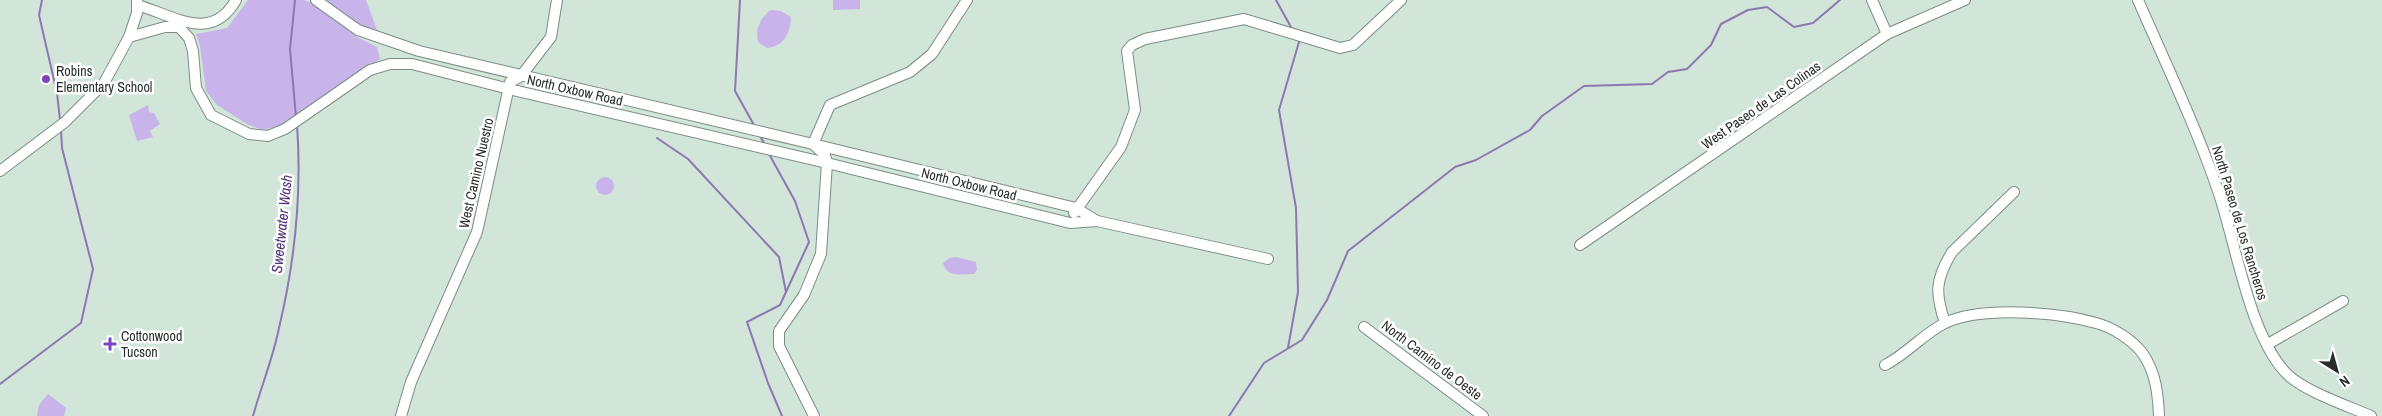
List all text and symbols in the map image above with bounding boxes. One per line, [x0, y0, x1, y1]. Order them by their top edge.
street label: West Paseo de Las Colinas [1698, 57, 1824, 153]
place label: Robins Elementary School [56, 62, 152, 96]
street label: North Oxbow Road [525, 70, 625, 110]
marker: Robins Elementary School [40, 73, 52, 85]
street label: West Camino Nuestro [455, 116, 497, 230]
street label: North Paseo de Los Rancheros [2208, 144, 2272, 302]
street label: North Oxbow Road [919, 163, 1019, 205]
water label: Sweetwater Wash [266, 174, 297, 274]
street label: North Camino de Oeste [1378, 316, 1486, 404]
place label: Cottonwood Tucson [121, 327, 182, 361]
marker: Cottonwood Tucson [103, 337, 117, 351]
north arrow [2312, 346, 2362, 396]
text: N [2336, 372, 2354, 391]

